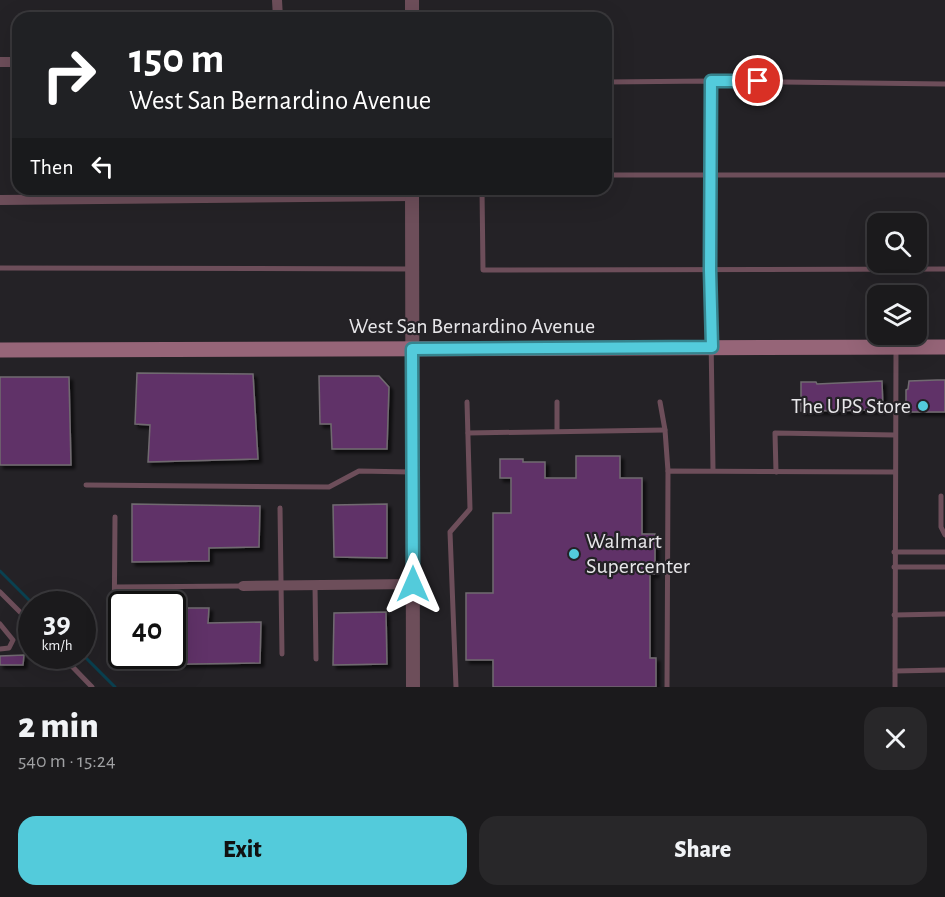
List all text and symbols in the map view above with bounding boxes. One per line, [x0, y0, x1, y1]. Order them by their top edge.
icon: right [30, 36, 108, 114]
text: 150 m [129, 38, 224, 80]
pin [732, 55, 783, 106]
icon: arrive [741, 64, 774, 97]
text: West San Bernardino Avenue [129, 87, 431, 114]
icon: left [86, 150, 119, 183]
text: Then [30, 156, 74, 178]
map controls [867, 213, 927, 345]
button: search [867, 213, 927, 273]
button: layers [867, 285, 927, 345]
street label: West San Bernardino Avenue [349, 315, 595, 337]
place label: The UPS Store [791, 395, 911, 417]
marker: The UPS Store [916, 399, 930, 413]
place label: Walmart Supercenter [586, 530, 690, 577]
marker: Walmart Supercenter [567, 547, 581, 561]
position arrow [381, 552, 445, 616]
speed limit sign: 40 [108, 591, 186, 669]
text: 39 [43, 608, 71, 638]
text: km/h [42, 638, 72, 653]
button: close [864, 707, 927, 770]
text: 2 min [18, 708, 99, 744]
text: 540 m · 15:24 [18, 751, 116, 771]
button: Exit [18, 816, 467, 885]
button: Share [479, 816, 927, 885]

